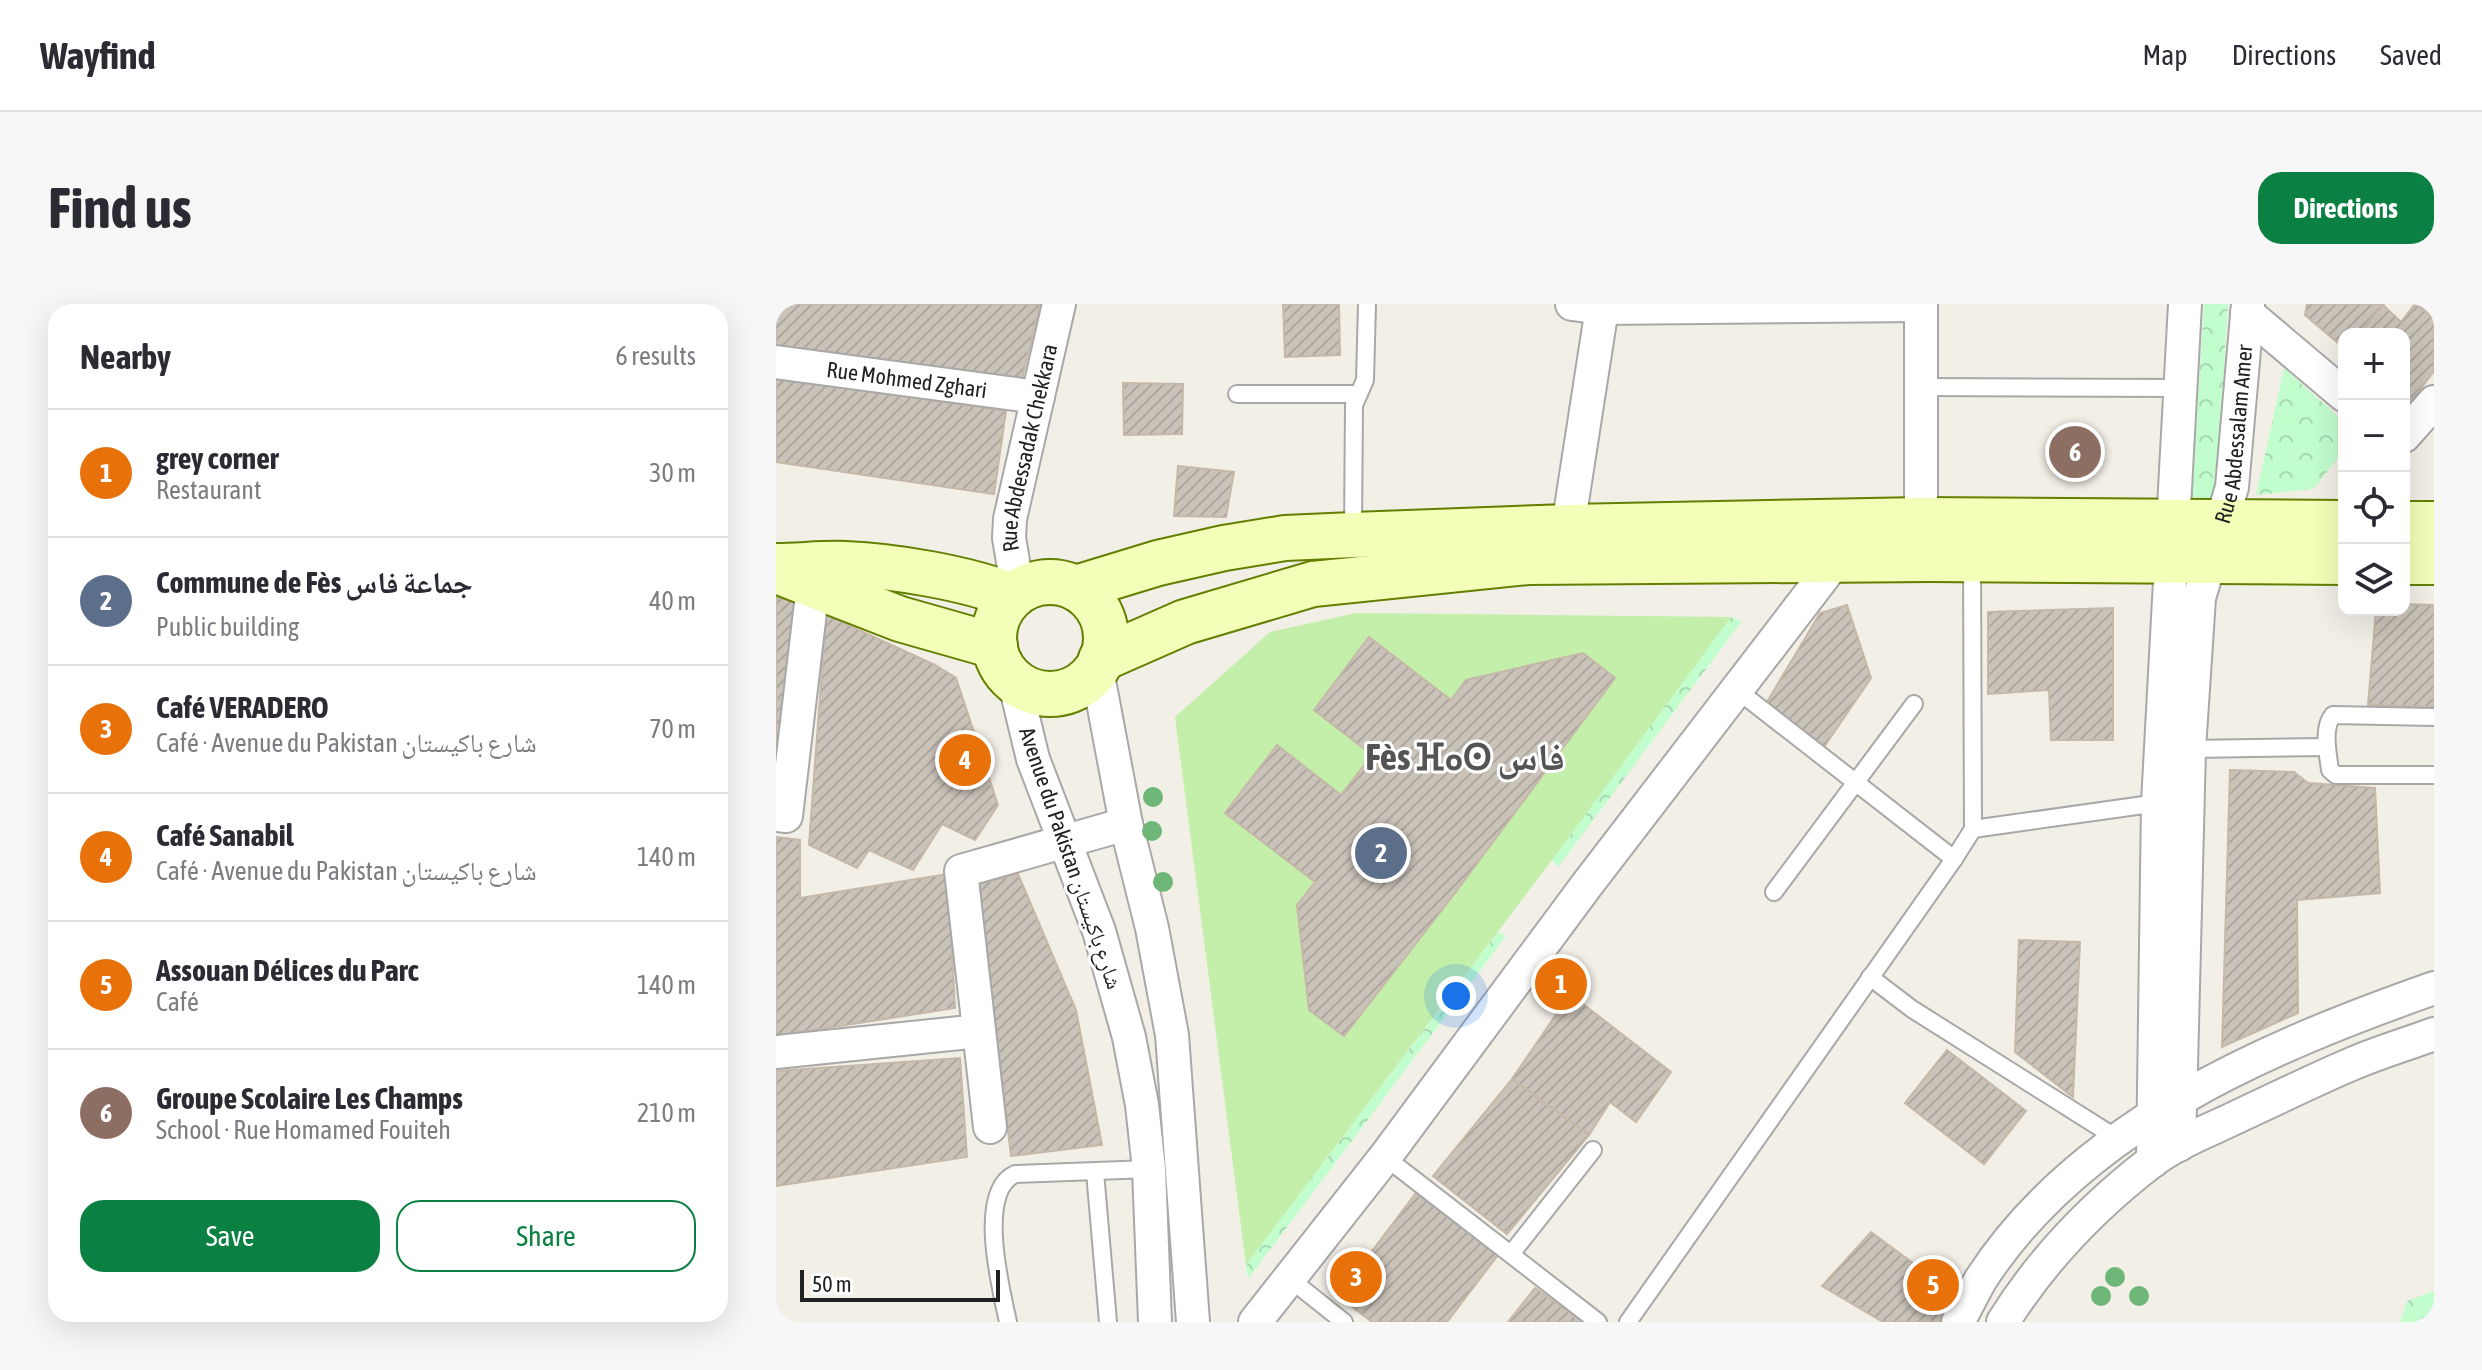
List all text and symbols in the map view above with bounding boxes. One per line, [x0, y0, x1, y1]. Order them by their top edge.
text: Wayfind [40, 34, 155, 77]
text: Map [2143, 39, 2188, 71]
text: Directions [2232, 39, 2336, 71]
text: Saved [2380, 39, 2442, 71]
button: Directions [2258, 172, 2434, 244]
text: Find us [48, 176, 192, 240]
map controls [2338, 328, 2410, 616]
button: + [2338, 328, 2410, 400]
text: Nearby [80, 337, 171, 376]
text: 6 results [615, 341, 696, 371]
street label: Rue Abdessadak Chekkara [996, 341, 1062, 554]
street label: Rue Abdessalam Amer [2209, 343, 2257, 527]
street label: Rue Mohmed Zghari [825, 356, 989, 403]
button: − [2338, 400, 2410, 472]
pin: 6 [2049, 422, 2101, 482]
text: grey corner [156, 441, 279, 475]
text: 1 [100, 458, 112, 488]
text: 30 m [649, 458, 696, 488]
button: locate [2338, 472, 2410, 544]
text: Restaurant [156, 475, 261, 505]
button: layers [2338, 544, 2410, 616]
text: Commune de Fès جماعة فاس [156, 565, 473, 599]
text: 2 [100, 586, 112, 616]
text: 40 m [649, 586, 696, 616]
text: Public building [156, 612, 299, 642]
text: Café VERADERO [156, 690, 328, 724]
text: 3 [100, 714, 112, 744]
text: 70 m [649, 714, 696, 744]
street label: Avenue du Pakistan شارع باكيستان [1013, 724, 1128, 993]
text: Café · Avenue du Pakistan شارع باكيستان [156, 728, 537, 758]
pin: 4 [939, 730, 991, 790]
district label: Fès ⴼⴰⵙ فاس [1365, 735, 1565, 780]
text: Café Sanabil [156, 818, 294, 852]
pin: 2 [1355, 823, 1407, 883]
text: 4 [100, 842, 112, 872]
text: 140 m [637, 842, 696, 872]
text: Café · Avenue du Pakistan شارع باكيستان [156, 856, 537, 886]
text: Assouan Délices du Parc [156, 953, 419, 987]
pin: 1 [1535, 954, 1587, 1014]
text: 5 [100, 970, 112, 1000]
text: 140 m [637, 970, 696, 1000]
your location [1436, 976, 1476, 1016]
text: Café [156, 987, 199, 1017]
text: Groupe Scolaire Les Champs [156, 1081, 463, 1115]
text: 6 [100, 1098, 112, 1128]
text: 210 m [637, 1098, 696, 1128]
text: School · Rue Homamed Fouiteh [156, 1115, 451, 1145]
button: Save [80, 1200, 380, 1272]
button: Share [396, 1200, 696, 1272]
pin: 3 [1330, 1247, 1382, 1307]
pin: 5 [1907, 1255, 1959, 1315]
scale bar [800, 1266, 1000, 1302]
text: 50 m [812, 1271, 852, 1297]

